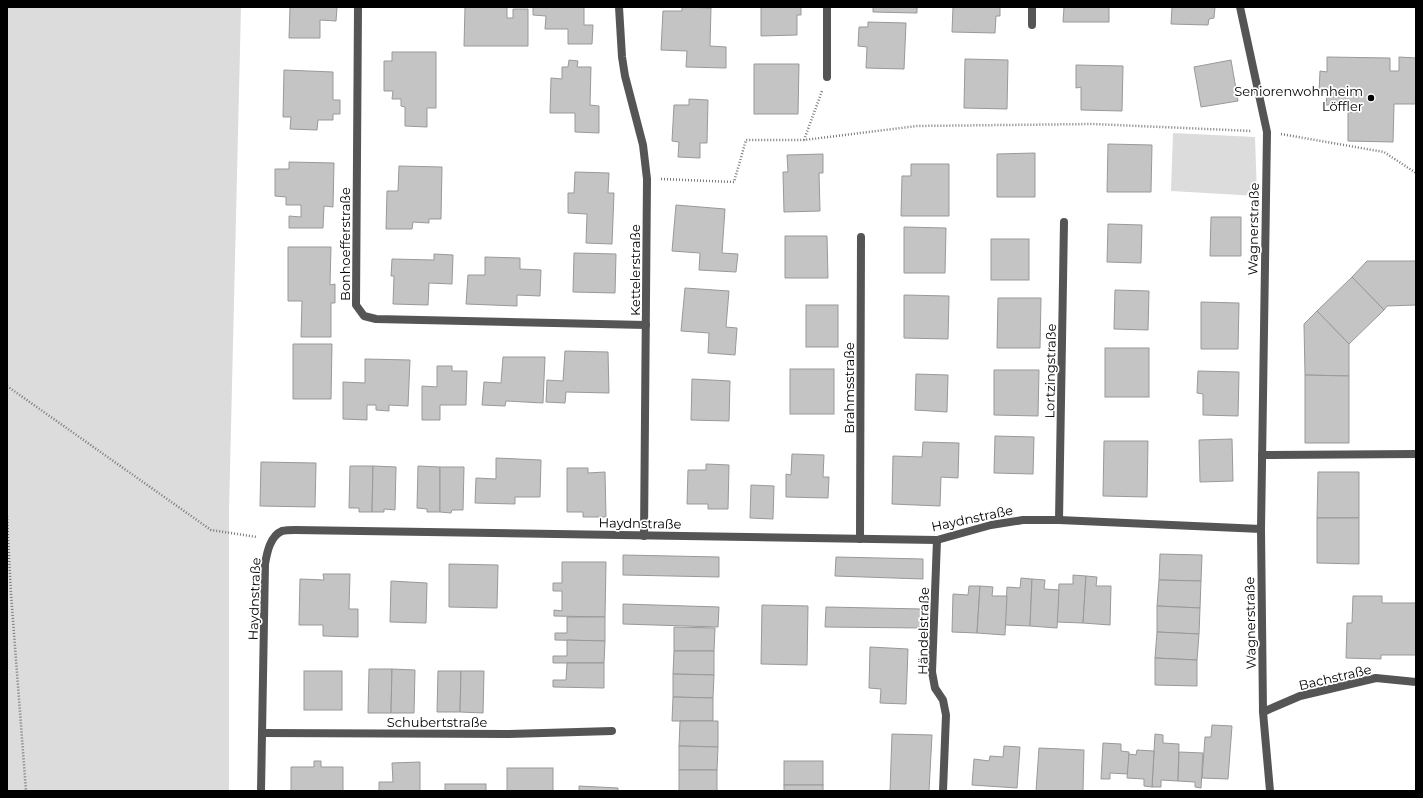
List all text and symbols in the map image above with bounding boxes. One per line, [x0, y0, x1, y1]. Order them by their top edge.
place label: Seniorenwohnheim Löffler [1234, 83, 1363, 114]
marker: Seniorenwohnheim Löffler [1366, 93, 1376, 103]
street label: Wagnerstraße [1244, 182, 1262, 275]
street label: Bonhoefferstraße [337, 187, 353, 301]
street label: Kettelerstraße [627, 224, 643, 316]
street label: Lortzingstraße [1041, 323, 1059, 419]
street label: Brahmsstraße [841, 342, 857, 434]
street label: Haydnstraße [930, 502, 1014, 534]
street label: Haydnstraße [598, 514, 682, 532]
street label: Haydnstraße [245, 557, 263, 641]
street label: Wagnerstraße [1241, 576, 1259, 669]
street label: Händelstraße [914, 587, 932, 675]
street label: Bachstraße [1297, 661, 1373, 693]
street label: Schubertstraße [387, 714, 487, 730]

